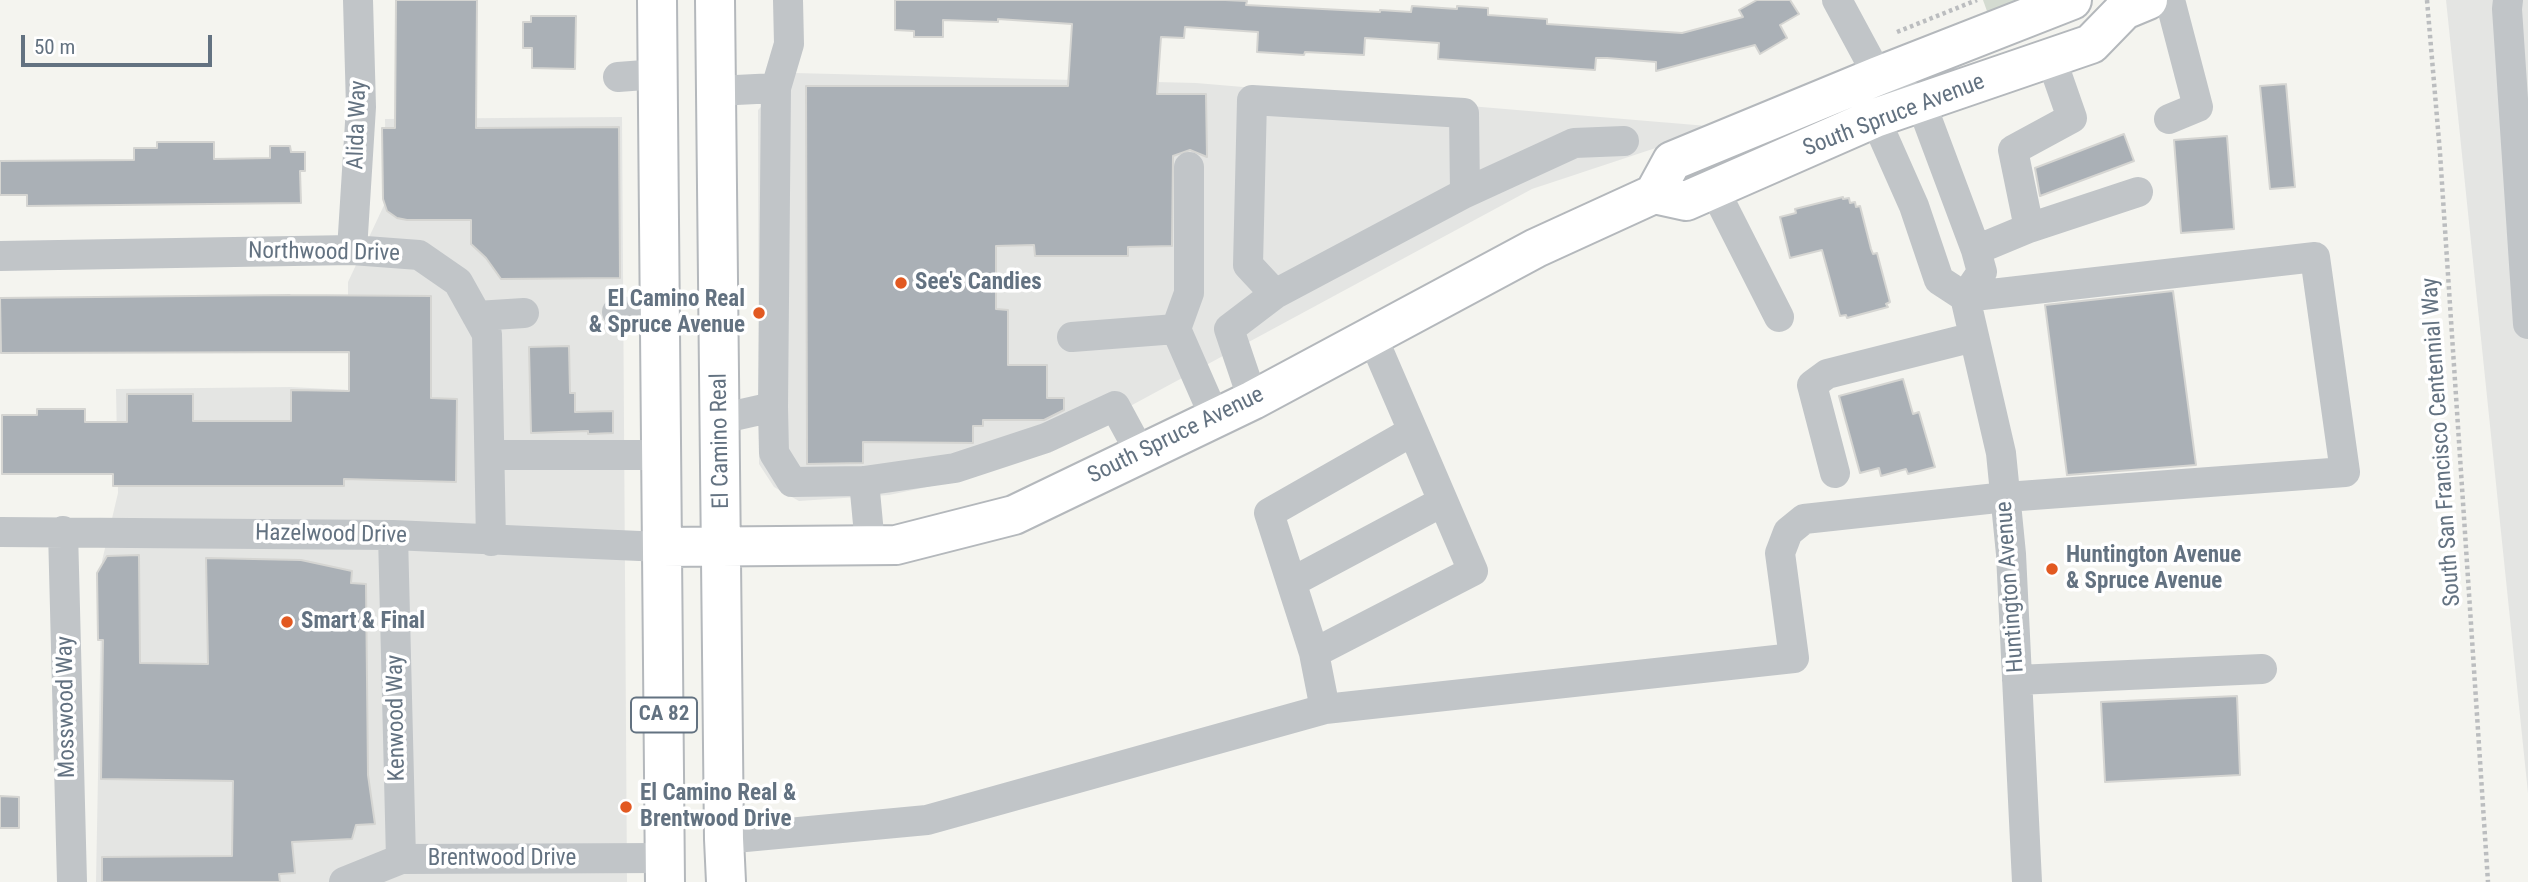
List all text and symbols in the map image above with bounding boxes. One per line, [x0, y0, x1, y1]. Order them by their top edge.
scale bar [24, 21, 215, 65]
text: 50 m [34, 35, 75, 59]
street label: South Spruce Avenue [1799, 69, 1989, 163]
street label: Alida Way [343, 80, 373, 170]
street label: Northwood Drive [248, 238, 400, 268]
place label: See's Candies [915, 269, 1042, 297]
marker: See's Candies [893, 275, 909, 291]
street label: South San Francisco Centennial Way [2417, 277, 2467, 607]
place label: El Camino Real & Spruce Avenue [589, 286, 745, 340]
marker: El Camino Real & Spruce Avenue [751, 305, 767, 321]
street label: El Camino Real [706, 373, 736, 509]
street label: South Spruce Avenue [1084, 381, 1268, 491]
street label: Huntington Avenue [1991, 500, 2031, 674]
street label: Hazelwood Drive [255, 520, 407, 550]
place label: Huntington Avenue & Spruce Avenue [2066, 542, 2241, 596]
marker: Huntington Avenue & Spruce Avenue [2044, 561, 2060, 577]
place label: Smart & Final [301, 608, 425, 636]
marker: Smart & Final [279, 614, 295, 630]
street label: Mosswood Way [52, 636, 82, 778]
street label: Kenwood Way [382, 655, 412, 781]
road number: CA 82 [631, 698, 697, 732]
place label: El Camino Real & Brentwood Drive [640, 780, 796, 834]
marker: El Camino Real & Brentwood Drive [618, 799, 634, 815]
street label: Brentwood Drive [428, 845, 576, 873]

